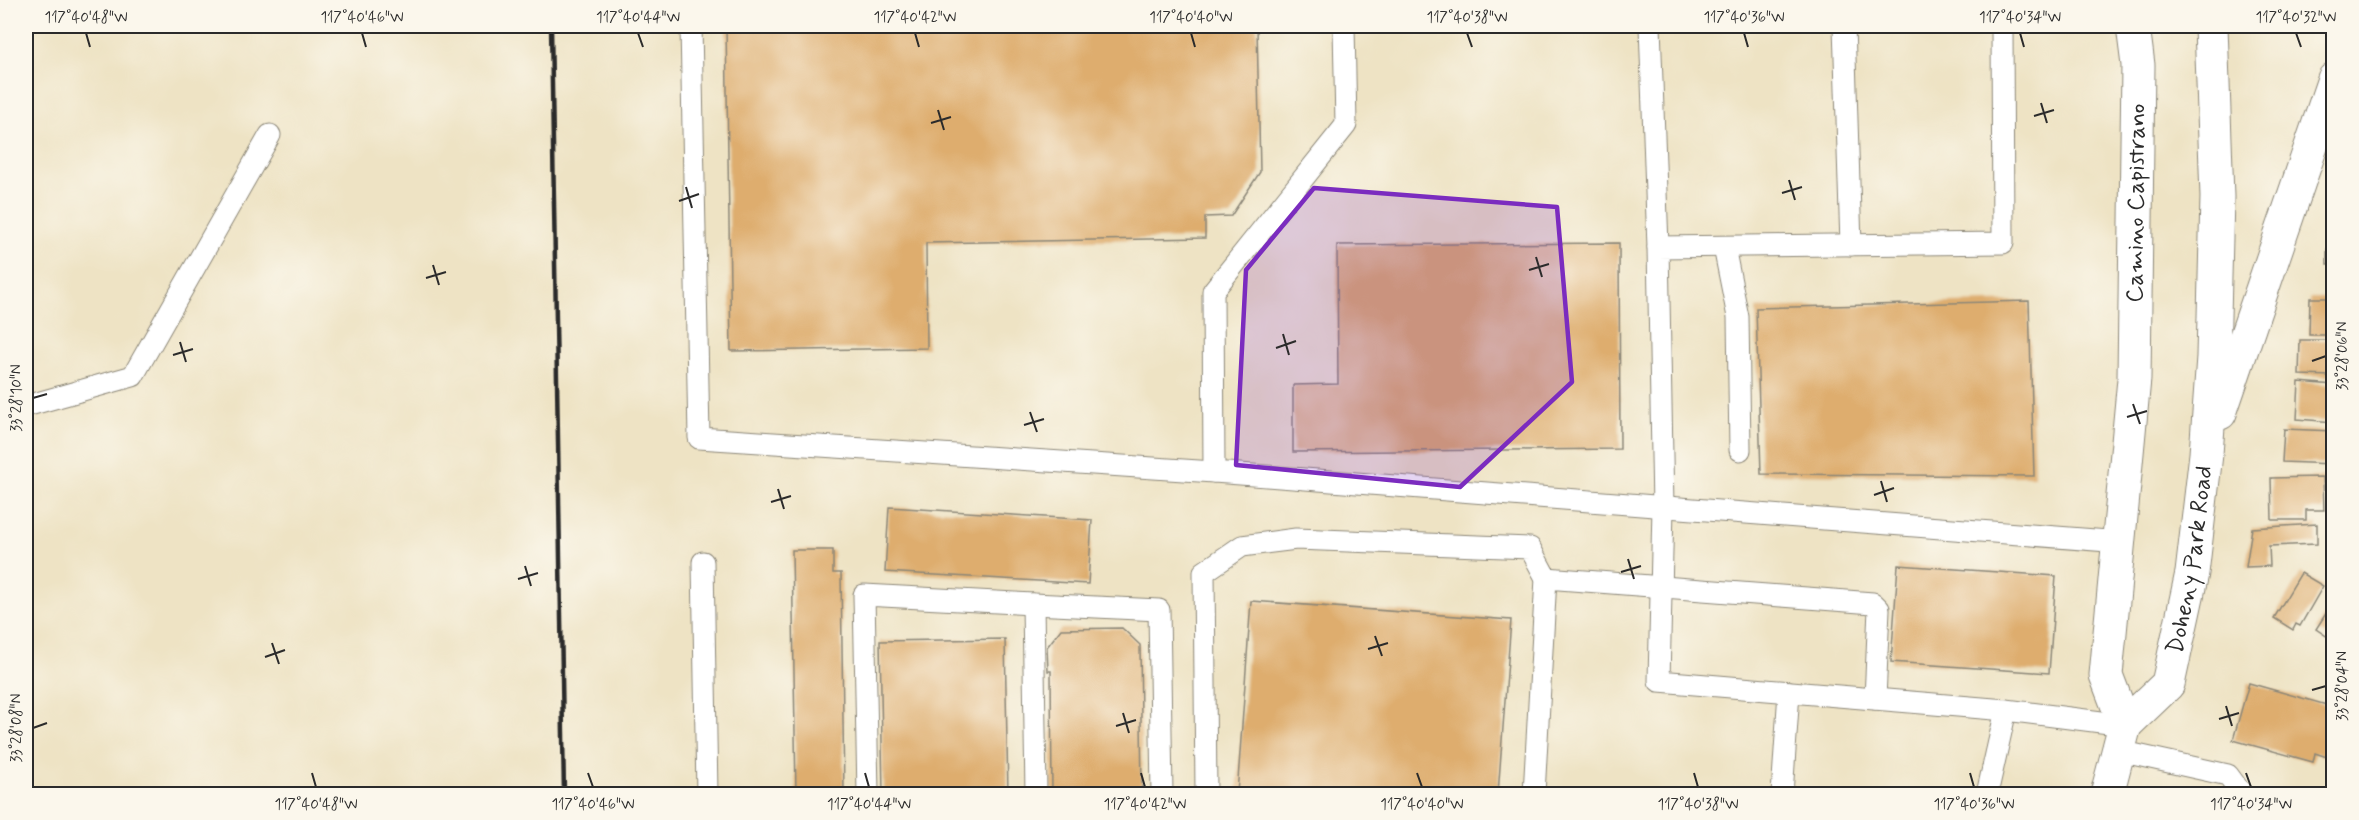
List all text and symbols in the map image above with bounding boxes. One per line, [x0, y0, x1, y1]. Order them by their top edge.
text: 117°40'48"W [44, 8, 128, 28]
text: 117°40'46"W [320, 8, 404, 28]
text: 117°40'44"W [596, 8, 680, 28]
text: 117°40'42"W [874, 8, 956, 28]
text: 117°40'40"W [1149, 8, 1233, 28]
text: 117°40'38"W [1426, 8, 1508, 28]
text: 117°40'36"W [1703, 8, 1785, 28]
text: 117°40'34"W [1979, 8, 2061, 28]
text: 117°40'32"W [2256, 8, 2336, 28]
street label: Camino Capistrano [2119, 103, 2153, 303]
text: 33°28'06"N [2333, 321, 2353, 391]
text: 33°28'10"N [7, 364, 27, 432]
street label: Doheny Park Road [2160, 464, 2220, 656]
text: 33°28'04"N [2333, 651, 2353, 721]
text: 33°28'08"N [7, 693, 27, 763]
text: 117°40'48"W [274, 795, 358, 815]
text: 117°40'46"W [551, 795, 635, 815]
text: 117°40'44"W [827, 795, 911, 815]
text: 117°40'42"W [1104, 795, 1186, 815]
text: 117°40'40"W [1380, 795, 1464, 815]
text: 117°40'38"W [1657, 795, 1739, 815]
text: 117°40'36"W [1933, 795, 2015, 815]
text: 117°40'34"W [2210, 795, 2292, 815]

